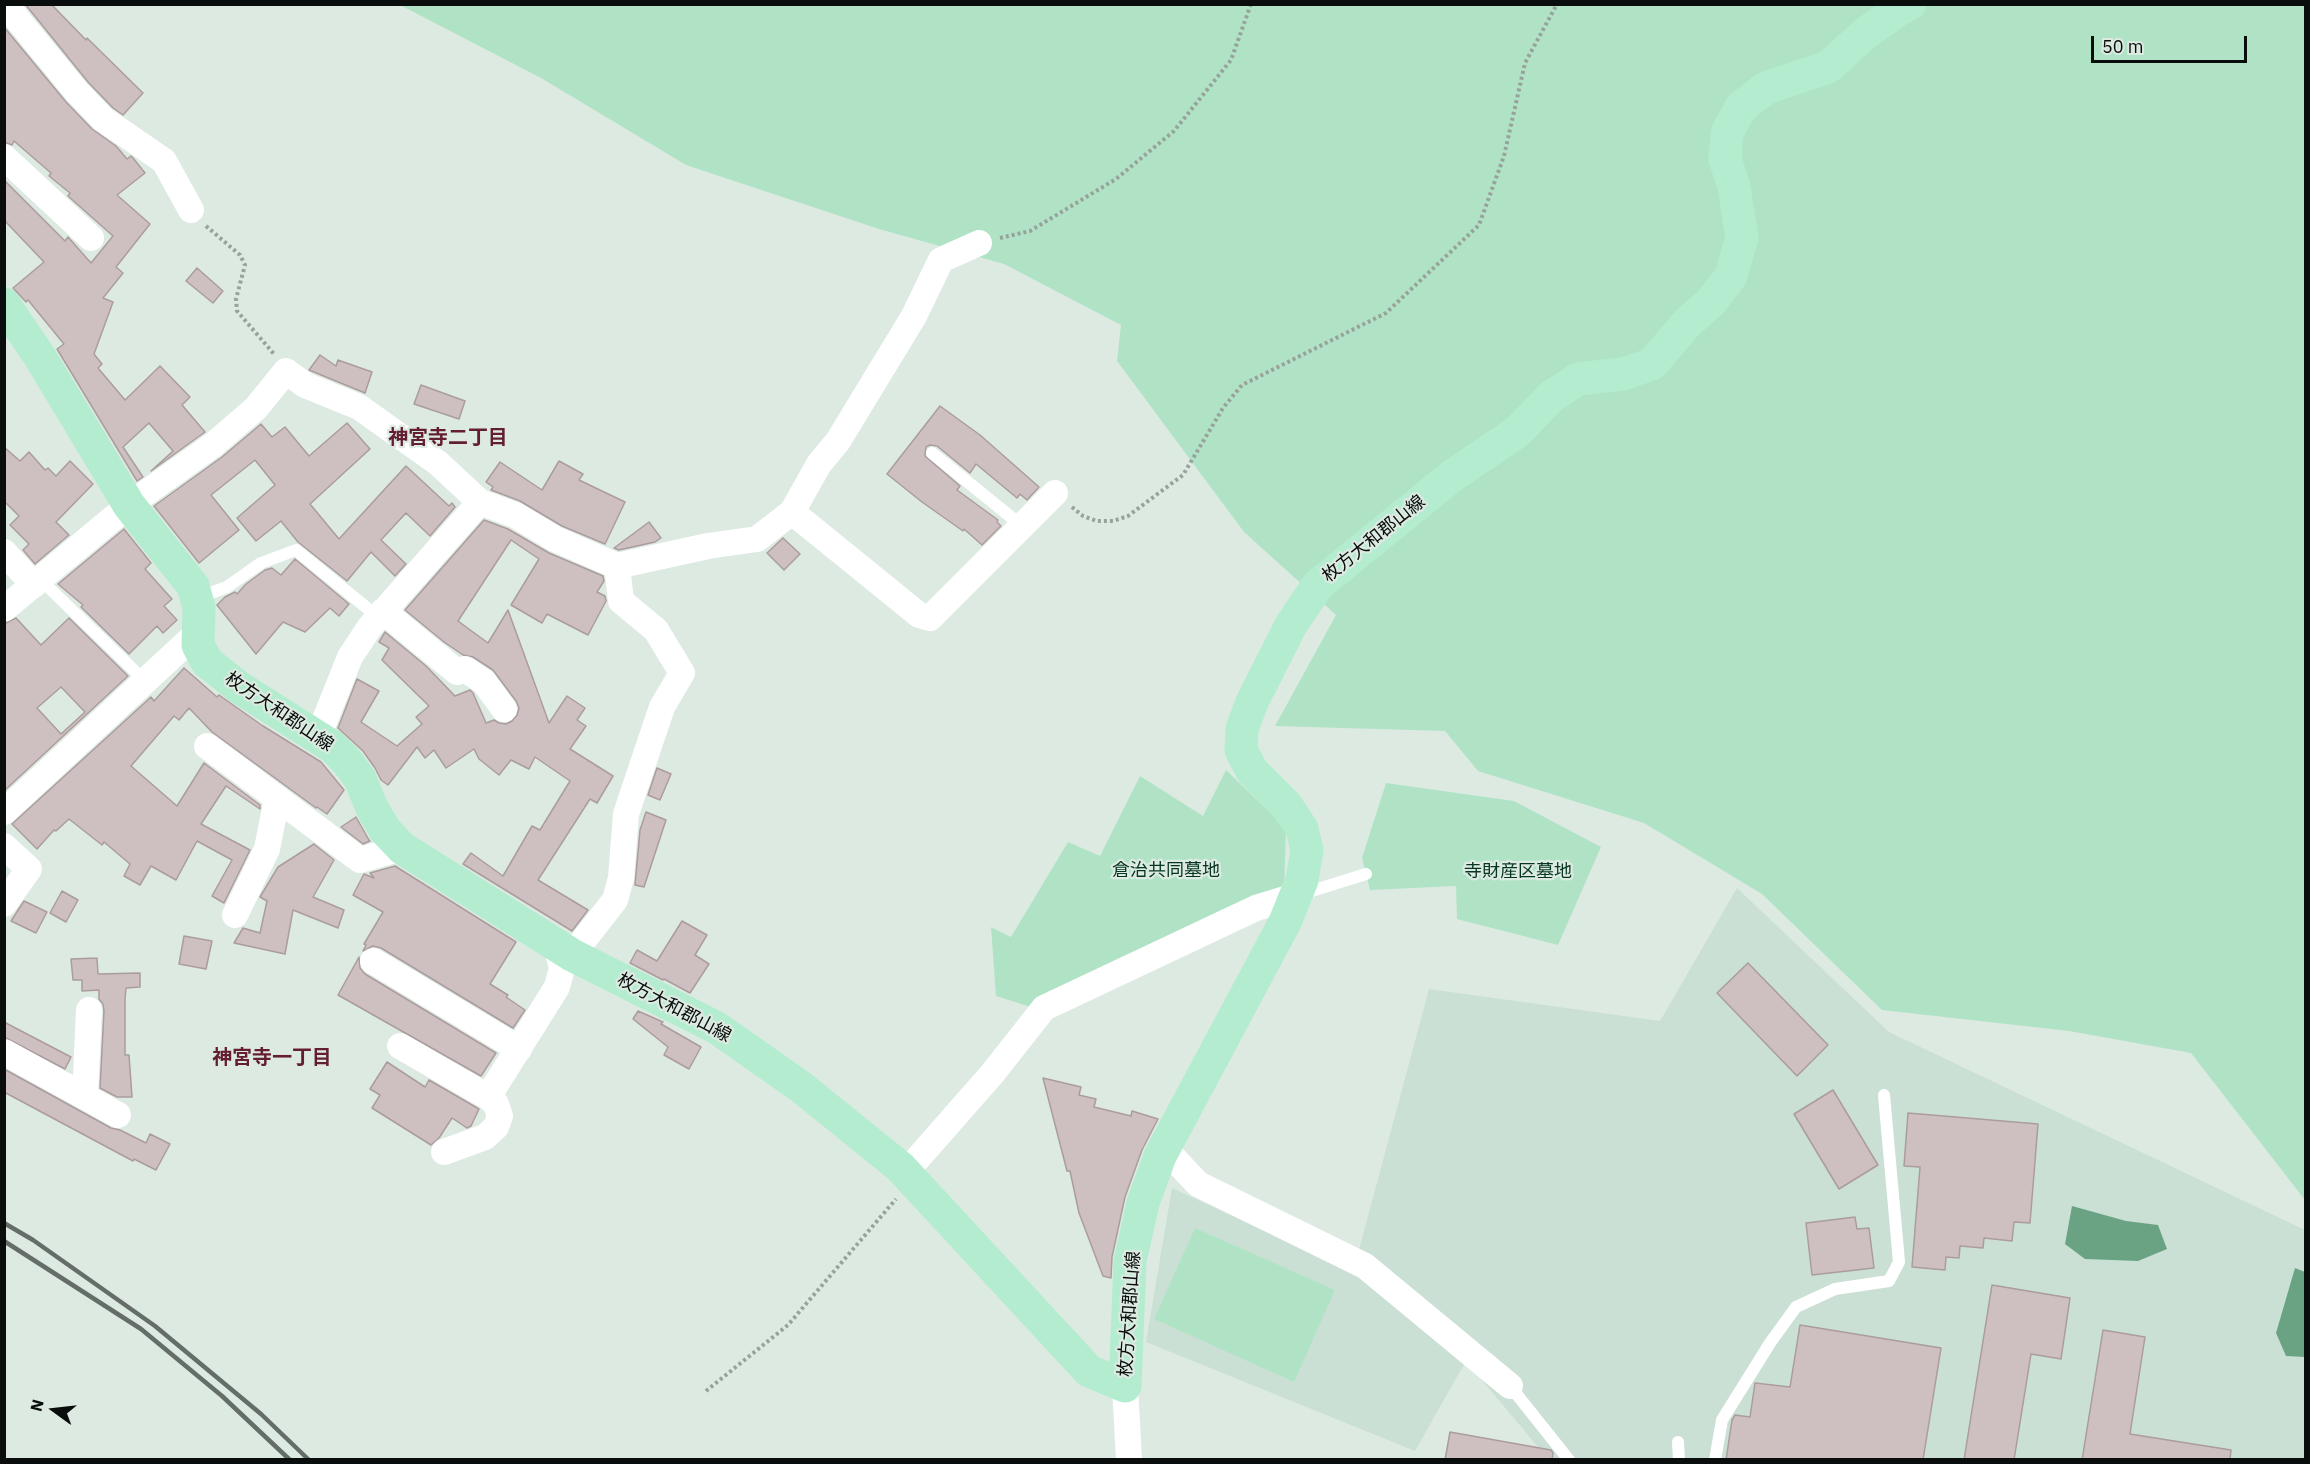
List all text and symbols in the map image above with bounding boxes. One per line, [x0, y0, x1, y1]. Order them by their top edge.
scale bar [2094, 24, 2250, 62]
text: 50 m [2102, 35, 2144, 58]
district label: 神宮寺二丁目 [388, 426, 508, 450]
street label: 枚方大和郡山線 [1318, 491, 1430, 587]
street label: 枚方大和郡山線 [221, 668, 337, 756]
park label: 倉治共同墓地 [1112, 860, 1220, 882]
park label: 寺財産区墓地 [1464, 861, 1572, 883]
street label: 枚方大和郡山線 [613, 969, 735, 1047]
district label: 神宮寺一丁目 [212, 1046, 332, 1070]
street label: 枚方大和郡山線 [1115, 1250, 1145, 1378]
north arrow [24, 1380, 84, 1440]
text: N [25, 1397, 48, 1414]

